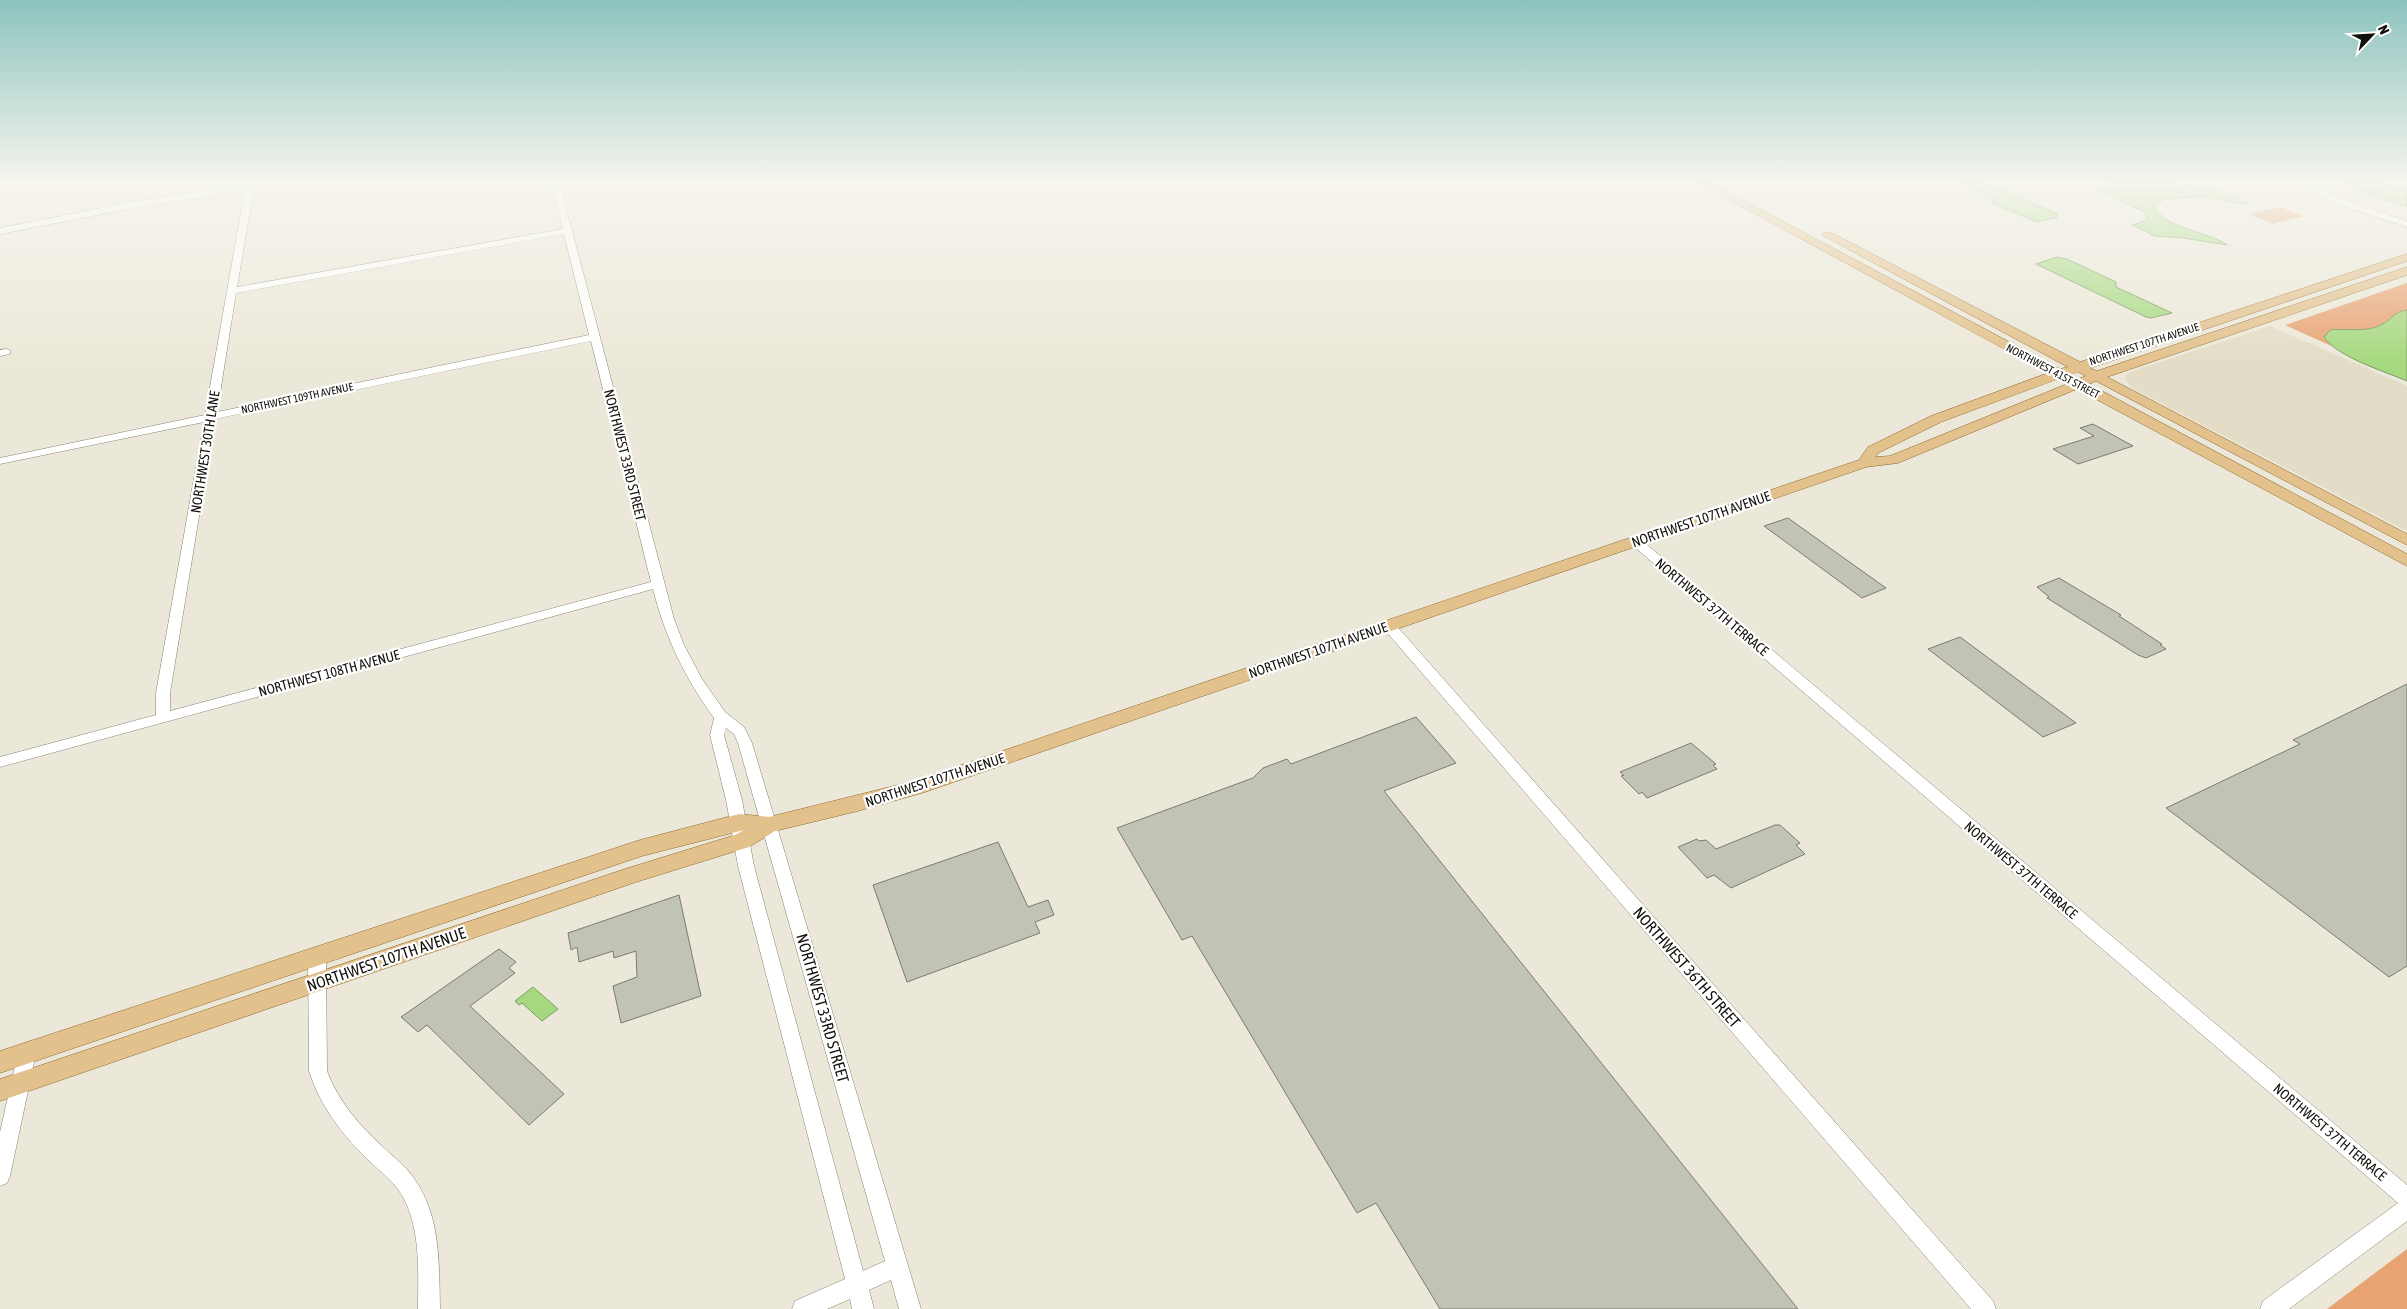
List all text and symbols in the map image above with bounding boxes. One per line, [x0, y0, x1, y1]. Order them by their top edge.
north arrow [2347, 10, 2397, 60]
text: N [2375, 22, 2393, 37]
street label: NORTHWEST 107TH AVENUE [2088, 321, 2201, 367]
street label: NORTHWEST 41ST STREET [2004, 341, 2102, 401]
street label: NORTHWEST 109TH AVENUE [240, 380, 355, 416]
street label: NORTHWEST 33RD STREET [601, 388, 649, 522]
street label: NORTHWEST 30TH LANE [187, 390, 223, 514]
street label: NORTHWEST 107TH AVENUE [1630, 488, 1772, 550]
street label: NORTHWEST 37TH TERRACE [1652, 555, 1772, 659]
street label: NORTHWEST 107TH AVENUE [1247, 619, 1389, 681]
street label: NORTHWEST 108TH AVENUE [257, 646, 401, 700]
street label: NORTHWEST 107TH AVENUE [863, 750, 1007, 810]
street label: NORTHWEST 37TH TERRACE [1961, 818, 2081, 922]
street label: NORTHWEST 36TH STREET [1630, 903, 1744, 1031]
street label: NORTHWEST 107TH AVENUE [304, 923, 468, 995]
street label: NORTHWEST 33RD STREET [793, 931, 853, 1085]
street label: NORTHWEST 37TH TERRACE [2270, 1080, 2390, 1184]

